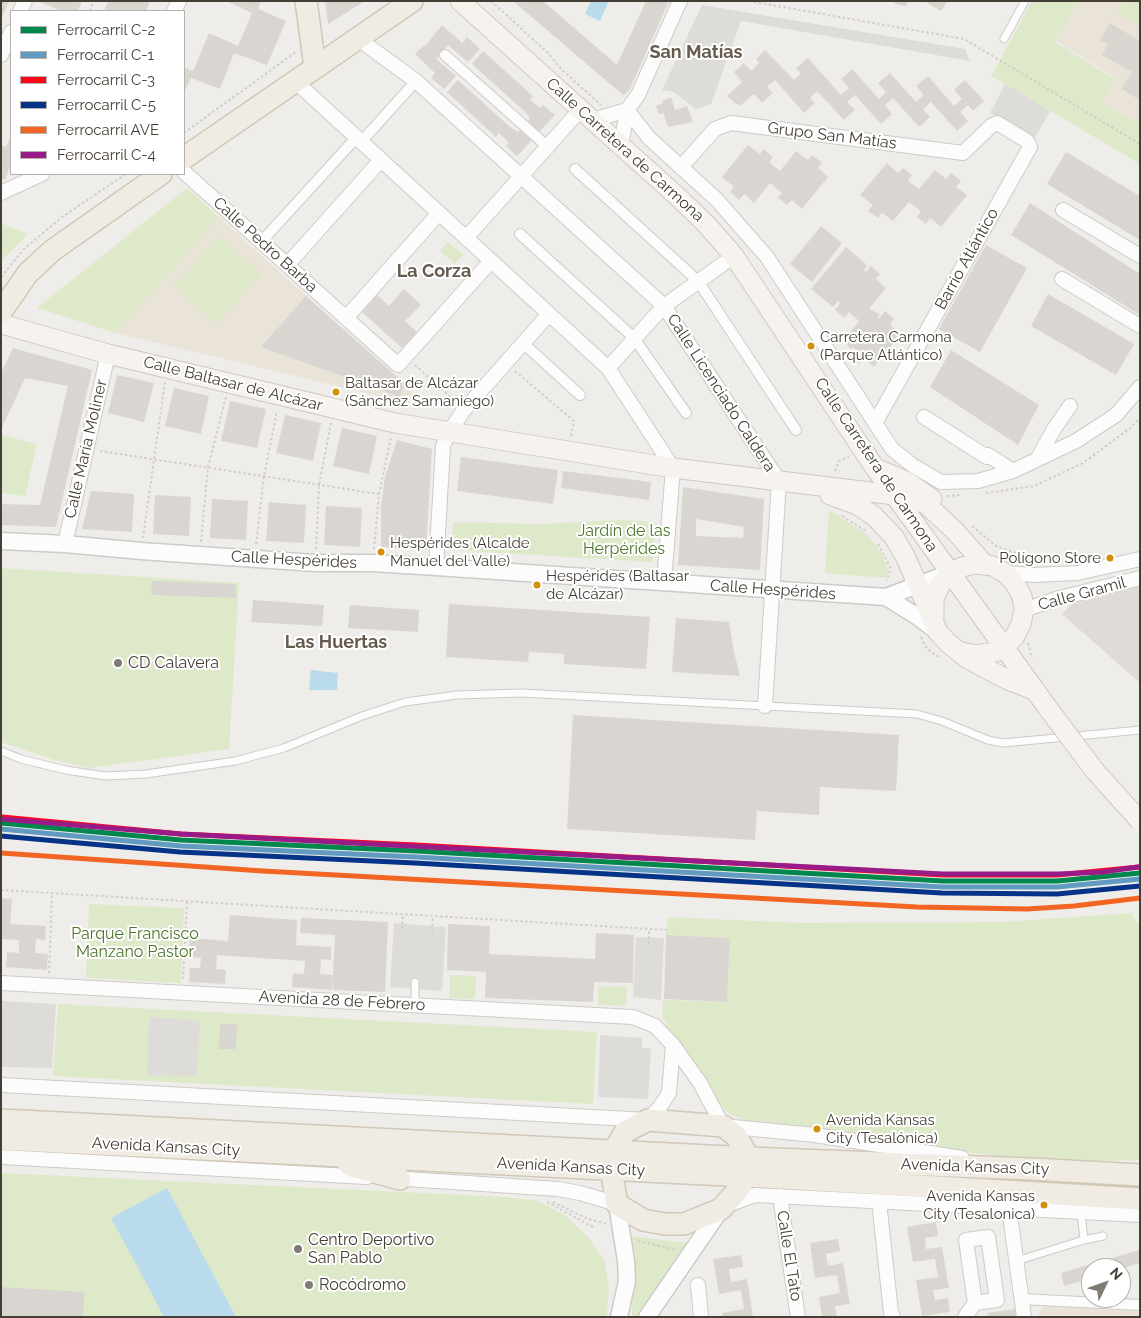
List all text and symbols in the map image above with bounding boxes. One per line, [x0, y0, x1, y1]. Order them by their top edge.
legend [10, 10, 185, 175]
text: Ferrocarril C-2 [57, 21, 155, 39]
district label: San Matías [650, 42, 742, 64]
text: Ferrocarril C-1 [57, 46, 154, 64]
text: Ferrocarril C-3 [57, 71, 155, 89]
street label: Calle Carretera de Carmona [542, 74, 708, 226]
text: Ferrocarril C-5 [57, 96, 156, 114]
street label: Grupo San Matías [766, 119, 898, 153]
text: Ferrocarril AVE [57, 121, 159, 139]
text: Ferrocarril C-4 [57, 146, 156, 164]
street label: Calle Pedro Barba [209, 193, 321, 297]
street label: Barrio Atlántico [931, 205, 1003, 313]
district label: La Corza [397, 261, 471, 283]
street label: Calle Licenciado Caldera [663, 310, 779, 476]
place label: Carretera Carmona (Parque Atlántico) [820, 328, 952, 363]
marker: Carretera Carmona (Parque Atlántico) [806, 341, 816, 351]
street label: Calle Baltasar de Alcázar [141, 352, 325, 416]
place label: Baltasar de Alcázar (Sánchez Samaniego) [345, 374, 494, 409]
street label: Calle Carretera de Carmona [810, 374, 942, 556]
street label: Calle María Moliner [61, 378, 111, 520]
marker: Baltasar de Alcázar (Sánchez Samaniego) [331, 387, 341, 397]
park label: Jardín de las Herpérides [578, 521, 670, 559]
place label: Hespérides (Alcalde Manuel del Valle) [390, 534, 530, 569]
street label: Calle Hespérides [231, 547, 357, 573]
marker: Hespérides (Alcalde Manuel del Valle) [376, 547, 386, 557]
place label: Polígono Store [999, 549, 1101, 567]
marker: Polígono Store [1105, 553, 1115, 563]
place label: Hespérides (Baltasar de Alcázar) [546, 567, 689, 602]
street label: Calle Gramil [1036, 573, 1128, 615]
street label: Calle Hespérides [709, 576, 837, 604]
marker: Hespérides (Baltasar de Alcázar) [532, 580, 542, 590]
district label: Las Huertas [285, 632, 387, 654]
place label: CD Calavera [128, 653, 219, 673]
marker: CD Calavera [112, 657, 124, 669]
park label: Parque Francisco Manzano Pastor [71, 924, 199, 962]
street label: Avenida 28 de Febrero [258, 987, 426, 1015]
place label: Avenida Kansas City (Tesalónica) [826, 1111, 938, 1146]
marker: Avenida Kansas City (Tesalónica) [812, 1124, 822, 1134]
street label: Avenida Kansas City [91, 1134, 241, 1160]
street label: Avenida Kansas City [496, 1154, 646, 1180]
street label: Avenida Kansas City [900, 1155, 1050, 1179]
place label: Avenida Kansas City (Tesalonica) [923, 1187, 1035, 1222]
marker: Avenida Kansas City (Tesalonica) [1039, 1200, 1049, 1210]
street label: Calle El Tato [772, 1209, 806, 1303]
place label: Centro Deportivo San Pablo [308, 1230, 434, 1268]
marker: Centro Deportivo San Pablo [292, 1243, 304, 1255]
north arrow [1081, 1258, 1131, 1308]
text: N [1107, 1264, 1126, 1283]
place label: Rocódromo [319, 1275, 406, 1295]
marker: Rocódromo [303, 1279, 315, 1291]

